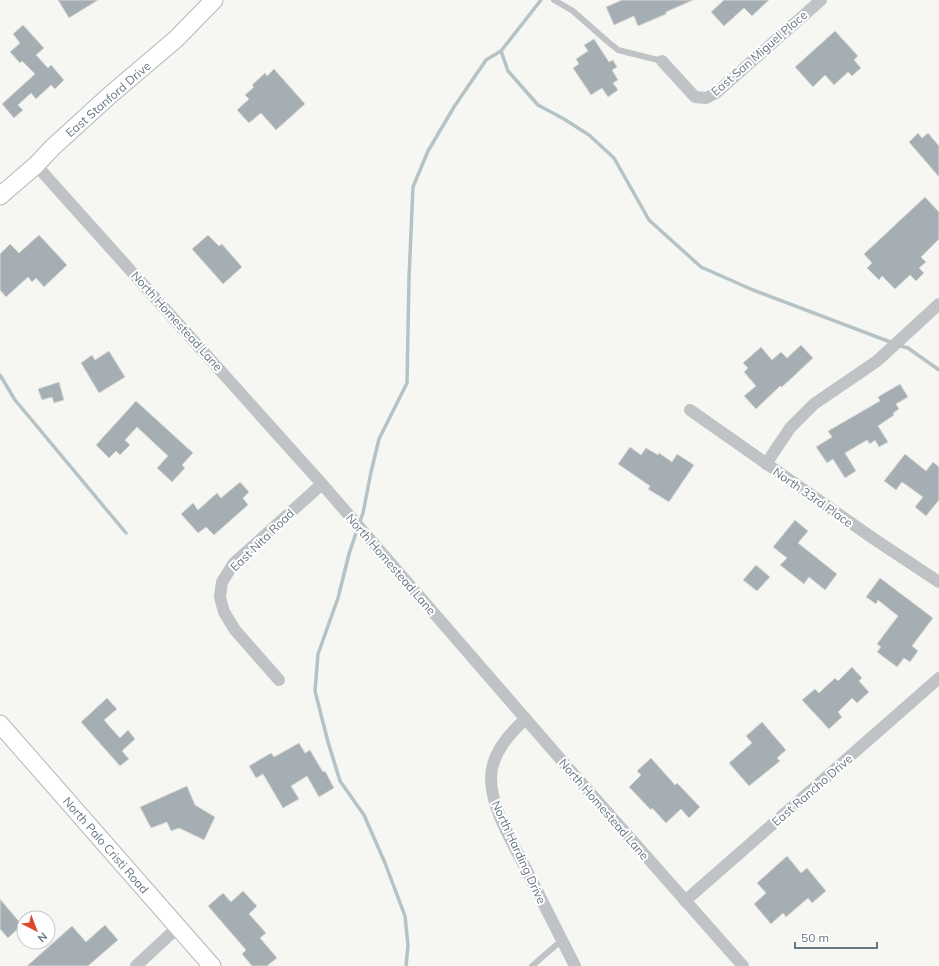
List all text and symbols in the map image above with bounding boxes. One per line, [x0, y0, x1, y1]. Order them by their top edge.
street label: East San Miguel Place [708, 7, 810, 99]
street label: East Stanford Drive [62, 58, 154, 140]
street label: North Homestead Lane [128, 268, 226, 374]
street label: North 33rd Place [770, 464, 856, 530]
street label: East Nita Road [227, 506, 297, 574]
street label: North Homestead Lane [343, 510, 439, 618]
street label: East Rancho Drive [769, 751, 855, 829]
street label: North Homestead Lane [556, 755, 652, 863]
street label: North Palo Cristi Road [60, 794, 152, 896]
street label: North Harding Drive [489, 798, 549, 906]
north arrow [16, 910, 56, 950]
scale bar [795, 924, 877, 950]
text: N [35, 929, 50, 945]
text: 50 m [801, 930, 829, 945]

